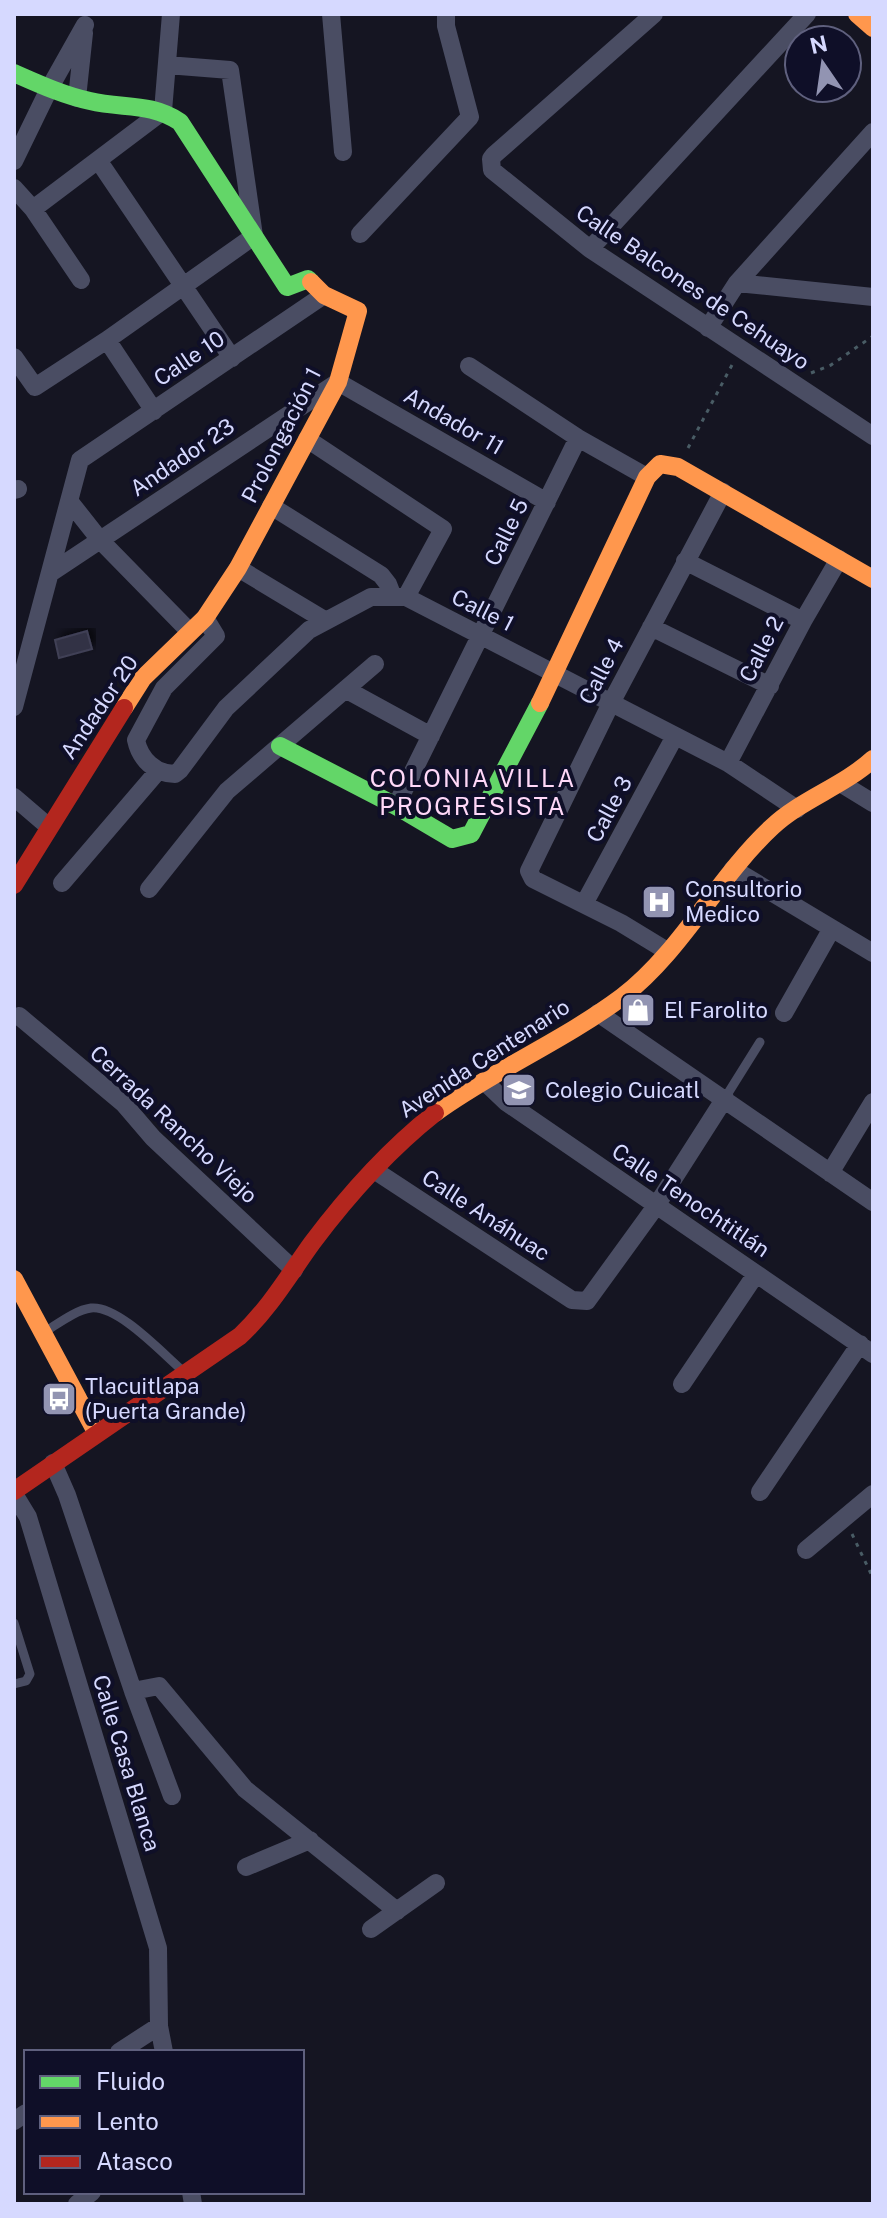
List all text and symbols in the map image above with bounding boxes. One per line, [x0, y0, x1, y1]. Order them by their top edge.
north arrow [783, 24, 863, 104]
text: N [807, 30, 830, 59]
street label: Calle Balcones de Cehuayo [572, 199, 814, 375]
street label: Calle 10 [149, 325, 229, 391]
street label: Prolongación 1 [236, 363, 326, 507]
street label: Andador 11 [399, 382, 509, 460]
street label: Andador 23 [125, 413, 239, 501]
street label: Calle 5 [479, 494, 533, 570]
street label: Calle 1 [448, 583, 518, 637]
street label: Calle 2 [733, 612, 789, 686]
street label: Calle 4 [573, 633, 629, 709]
street label: Andador 20 [55, 650, 143, 764]
district label: COLONIA VILLA PROGRESISTA [370, 764, 576, 820]
street label: Calle 3 [581, 771, 637, 847]
place label: Consultorio Medico [685, 876, 802, 927]
hospital icon: Consultorio Medico [640, 883, 678, 921]
shop icon: El Farolito [619, 991, 657, 1029]
street label: Avenida Centenario [394, 993, 574, 1123]
place label: El Farolito [664, 997, 768, 1023]
street label: Cerrada Rancho Viejo [85, 1040, 263, 1208]
school or university icon: Colegio Cuicatl [500, 1071, 538, 1109]
place label: Colegio Cuicatl [545, 1077, 700, 1103]
street label: Calle Tenochtitlán [607, 1138, 775, 1262]
street label: Calle Anáhuac [417, 1164, 555, 1266]
place label: Tlacuitlapa (Puerta Grande) [85, 1373, 246, 1424]
bus stop icon: Tlacuitlapa (Puerta Grande) [40, 1380, 78, 1418]
street label: Calle Casa Blanca [88, 1672, 166, 1854]
legend [24, 2050, 304, 2194]
text: Fluido [96, 2067, 165, 2095]
text: Lento [96, 2107, 159, 2135]
text: Atasco [96, 2147, 173, 2175]

